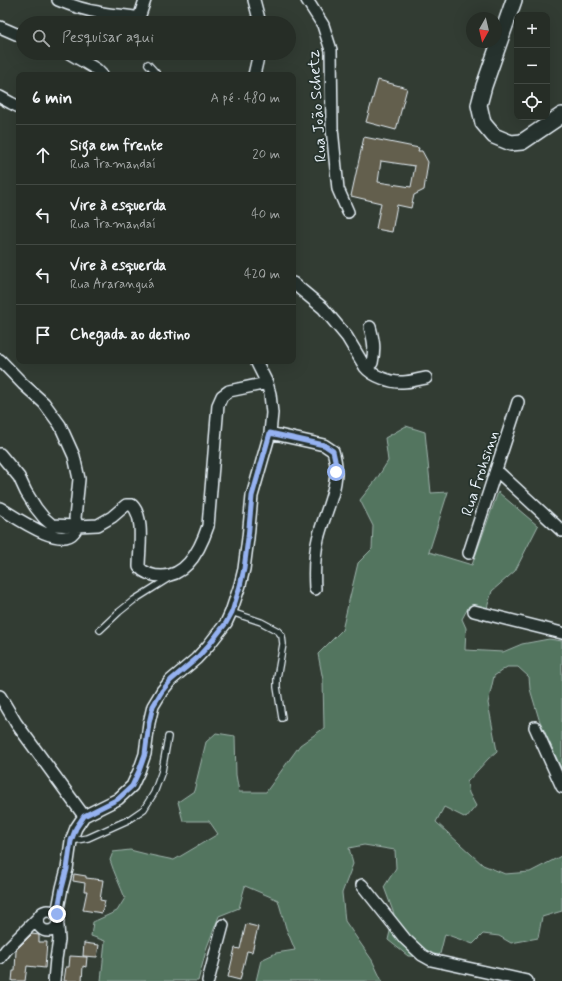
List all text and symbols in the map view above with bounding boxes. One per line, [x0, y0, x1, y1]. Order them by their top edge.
north arrow [466, 12, 502, 48]
map controls [514, 12, 550, 120]
button: + [514, 12, 550, 48]
search box [16, 16, 296, 60]
icon: search [30, 27, 52, 49]
text: Pesquisar aqui [62, 28, 154, 48]
button: − [514, 48, 550, 84]
street label: Rua João Schetz [303, 49, 332, 163]
button: locate [514, 84, 550, 120]
text: 6 min [32, 87, 72, 109]
text: A pé · 480 m [211, 90, 280, 107]
text: Siga em frente [70, 136, 163, 156]
icon: ahead [32, 144, 54, 166]
text: 20 m [252, 146, 280, 163]
text: Rua Tramandaí [70, 156, 156, 173]
text: Vire à esquerda [70, 196, 166, 216]
icon: left [32, 204, 54, 226]
text: 40 m [251, 206, 280, 223]
text: Rua Tramandaí [70, 216, 156, 233]
text: Vire à esquerda [70, 256, 166, 276]
icon: left [32, 264, 54, 286]
text: 420 m [244, 266, 280, 283]
text: Rua Araranguá [70, 276, 154, 293]
icon: arrive [32, 324, 54, 346]
text: Chegada ao destino [70, 325, 190, 345]
street label: Rua Frohsinn [457, 428, 504, 519]
route start [327, 463, 345, 481]
route end [48, 905, 66, 923]

